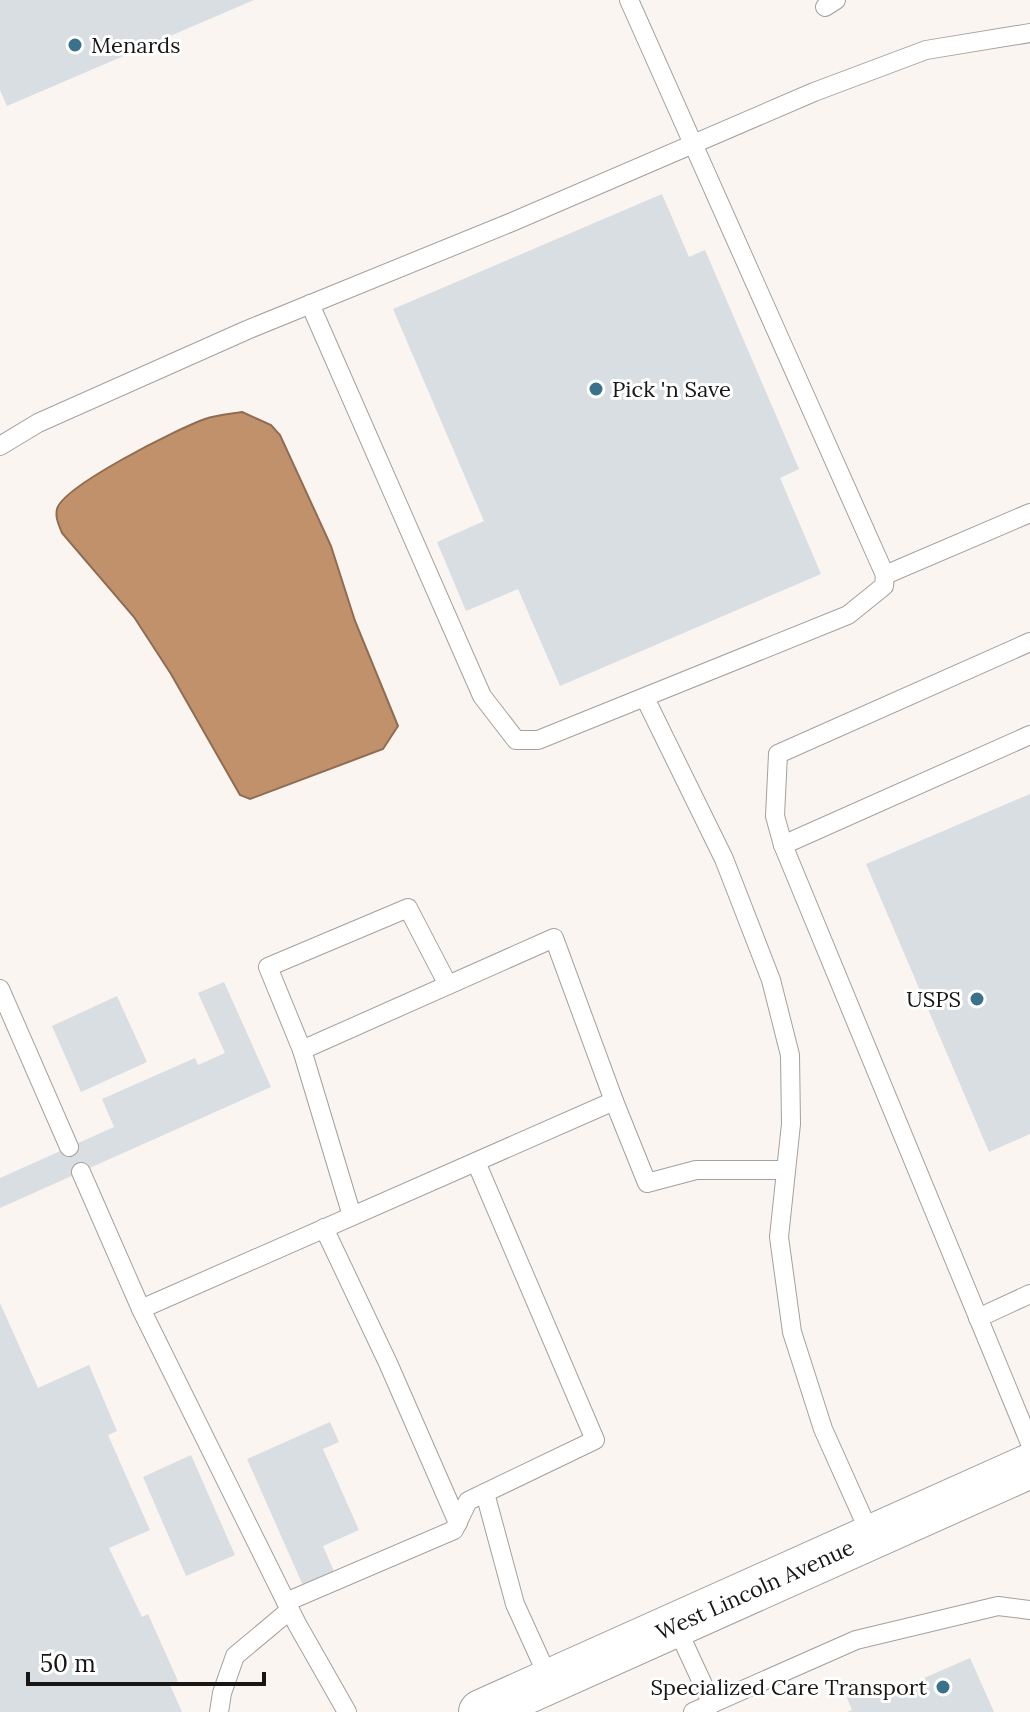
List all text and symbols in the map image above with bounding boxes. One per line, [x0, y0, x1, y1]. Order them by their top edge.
place label: Menards [91, 31, 180, 59]
marker: Menards [66, 36, 84, 54]
place label: Pick 'n Save [612, 375, 731, 403]
marker: Pick 'n Save [587, 380, 605, 398]
place label: USPS [906, 985, 961, 1013]
marker: USPS [968, 990, 986, 1008]
street label: West Lincoln Avenue [651, 1533, 858, 1646]
scale bar [28, 1636, 264, 1686]
text: 50 m [40, 1648, 96, 1679]
place label: Specialized Care Transport [650, 1673, 927, 1701]
marker: Specialized Care Transport [934, 1678, 952, 1696]

